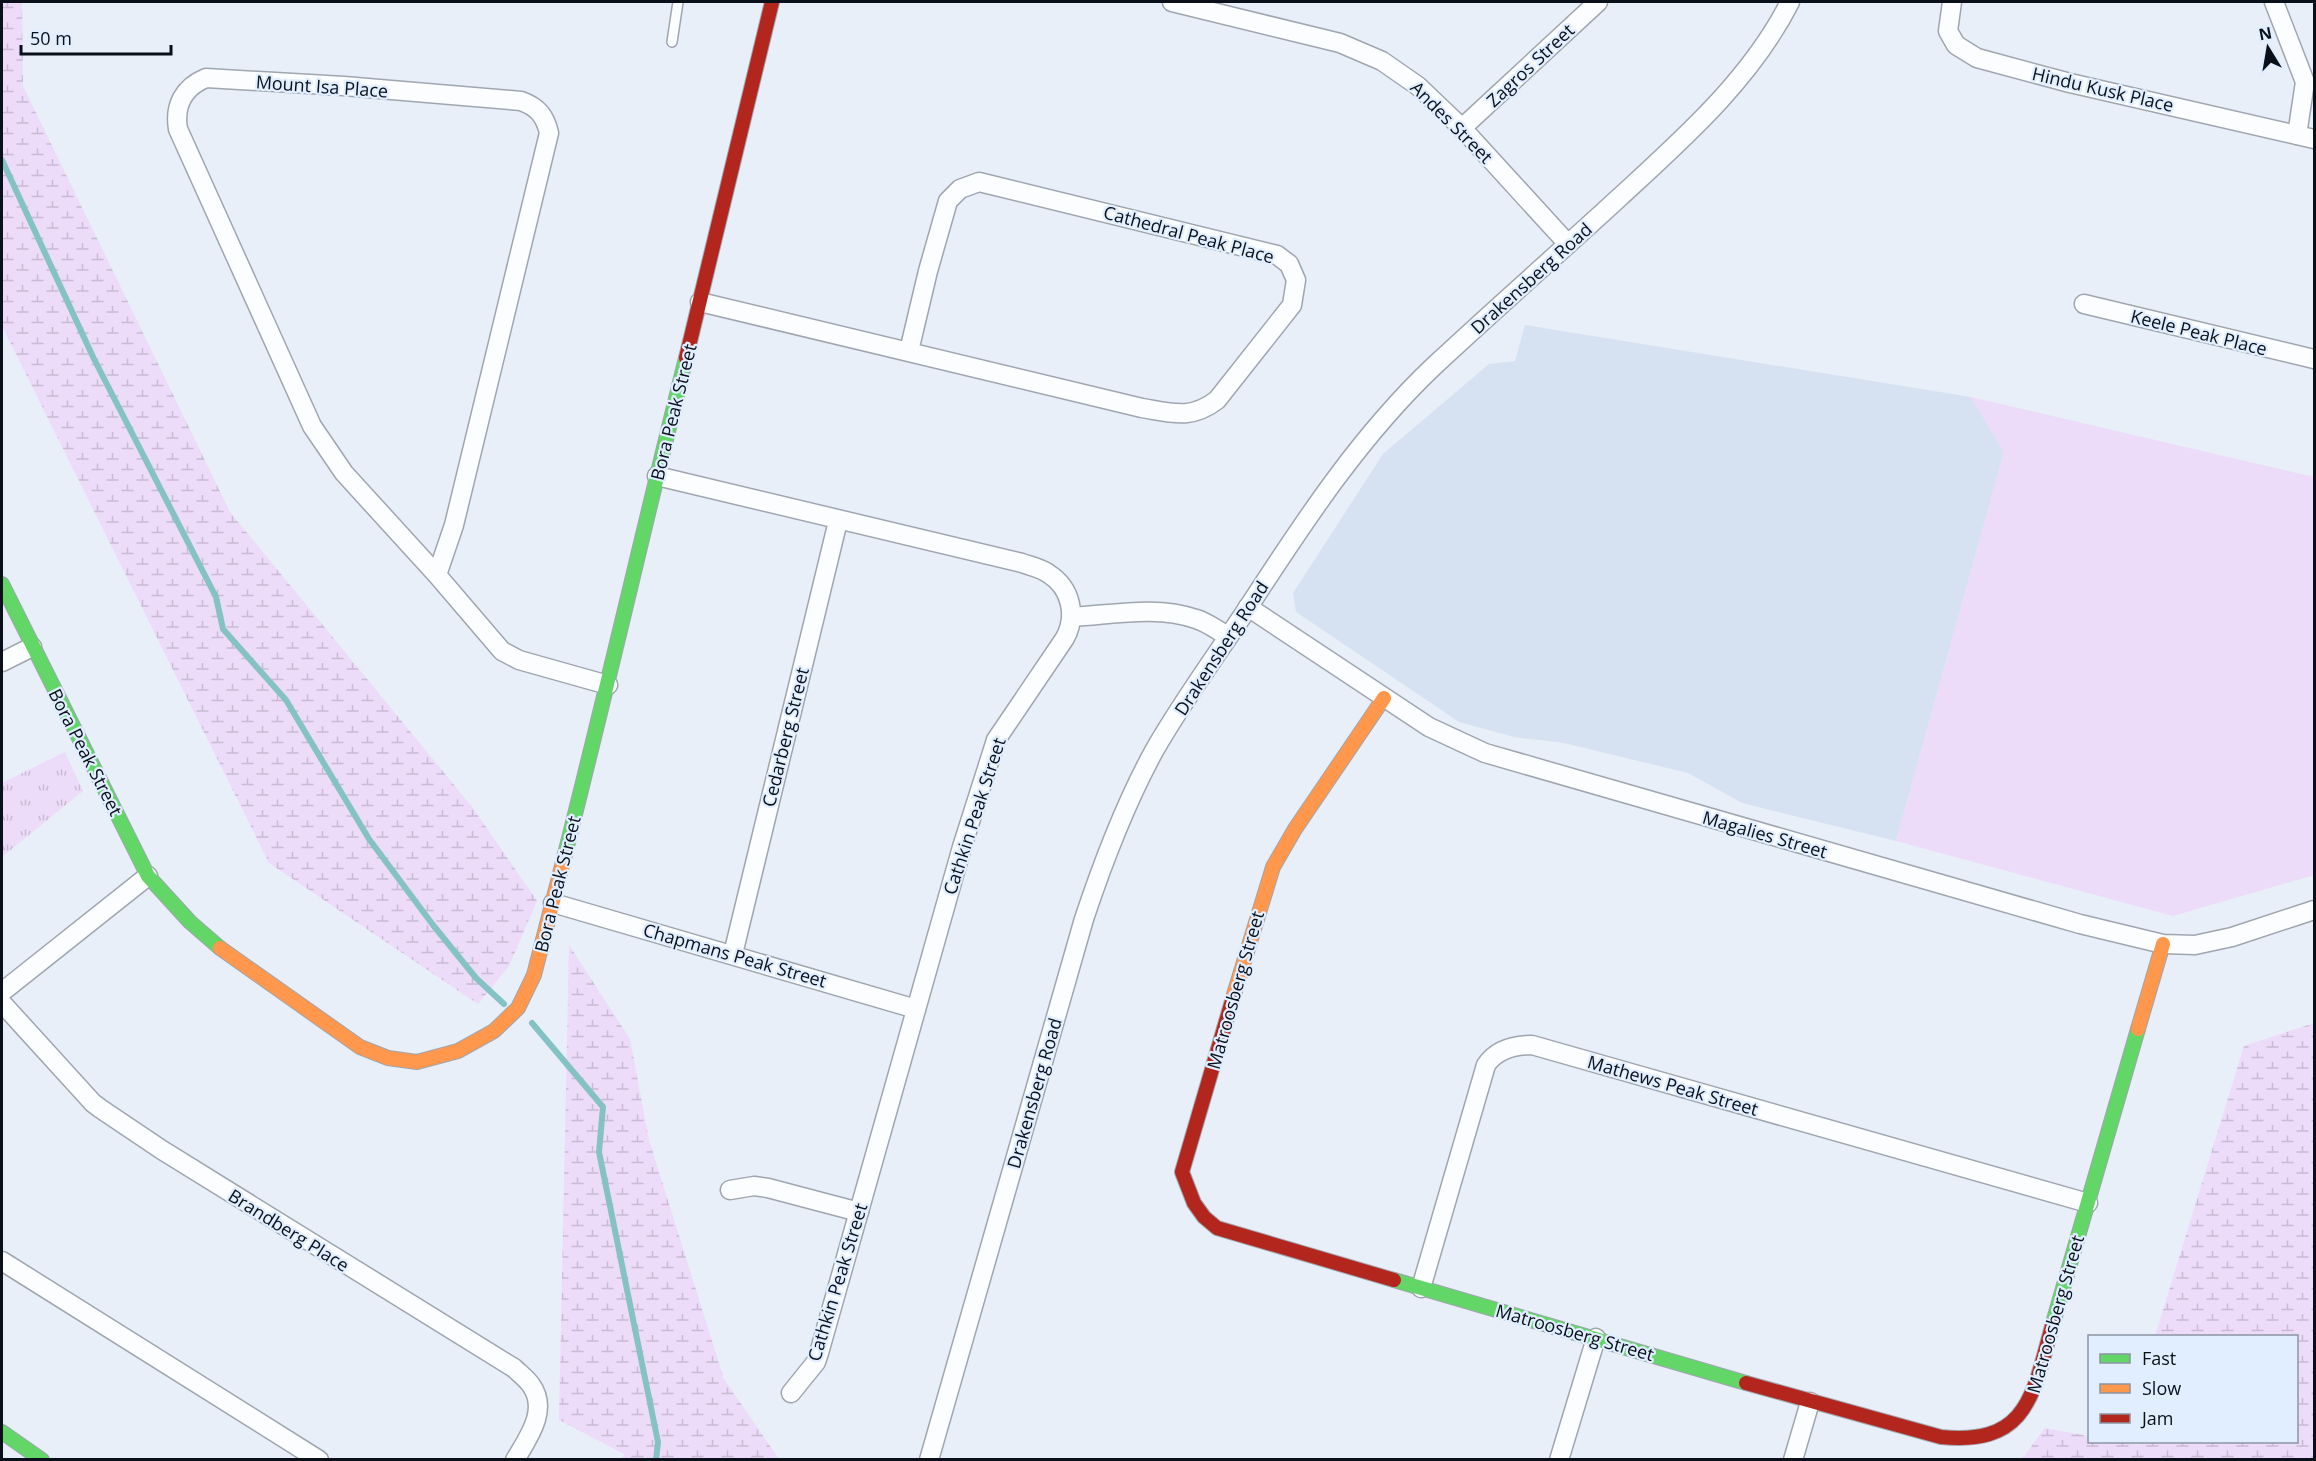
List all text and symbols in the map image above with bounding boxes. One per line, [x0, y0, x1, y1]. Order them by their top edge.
scale bar [21, 18, 171, 56]
street label: Zagros Street [1481, 18, 1579, 112]
north arrow [2238, 18, 2298, 78]
text: N [2257, 21, 2274, 45]
text: 50 m [30, 26, 72, 50]
street label: Hindu Kusk Place [2030, 61, 2176, 117]
street label: Mount Isa Place [255, 69, 389, 103]
street label: Andes Street [1406, 76, 1498, 168]
street label: Cathedral Peak Place [1101, 200, 1277, 268]
street label: Drakensberg Road [1465, 217, 1597, 339]
street label: Keele Peak Place [2128, 303, 2270, 361]
street label: Bora Peak Street [644, 341, 702, 483]
street label: Drakensberg Road [1169, 576, 1273, 720]
street label: Cedarberg Street [756, 665, 814, 809]
street label: Bora Peak Street [44, 684, 128, 820]
street label: Cathkin Peak Street [937, 734, 1011, 898]
street label: Magalies Street [1700, 805, 1830, 863]
street label: Bora Peak Street [528, 813, 586, 955]
street label: Matroosberg Street [1201, 908, 1269, 1072]
street label: Chapmans Peak Street [641, 917, 829, 993]
street label: Drakensberg Road [1001, 1015, 1067, 1171]
street label: Mathews Peak Street [1585, 1049, 1761, 1121]
street label: Brandberg Place [224, 1183, 354, 1277]
street label: Cathkin Peak Street [802, 1200, 872, 1364]
street label: Matroosberg Street [2021, 1232, 2089, 1396]
street label: Matroosberg Street [1493, 1298, 1657, 1366]
legend [2088, 1335, 2298, 1443]
text: Fast [2142, 1346, 2176, 1370]
text: Slow [2142, 1376, 2181, 1400]
text: Jam [2140, 1406, 2174, 1430]

